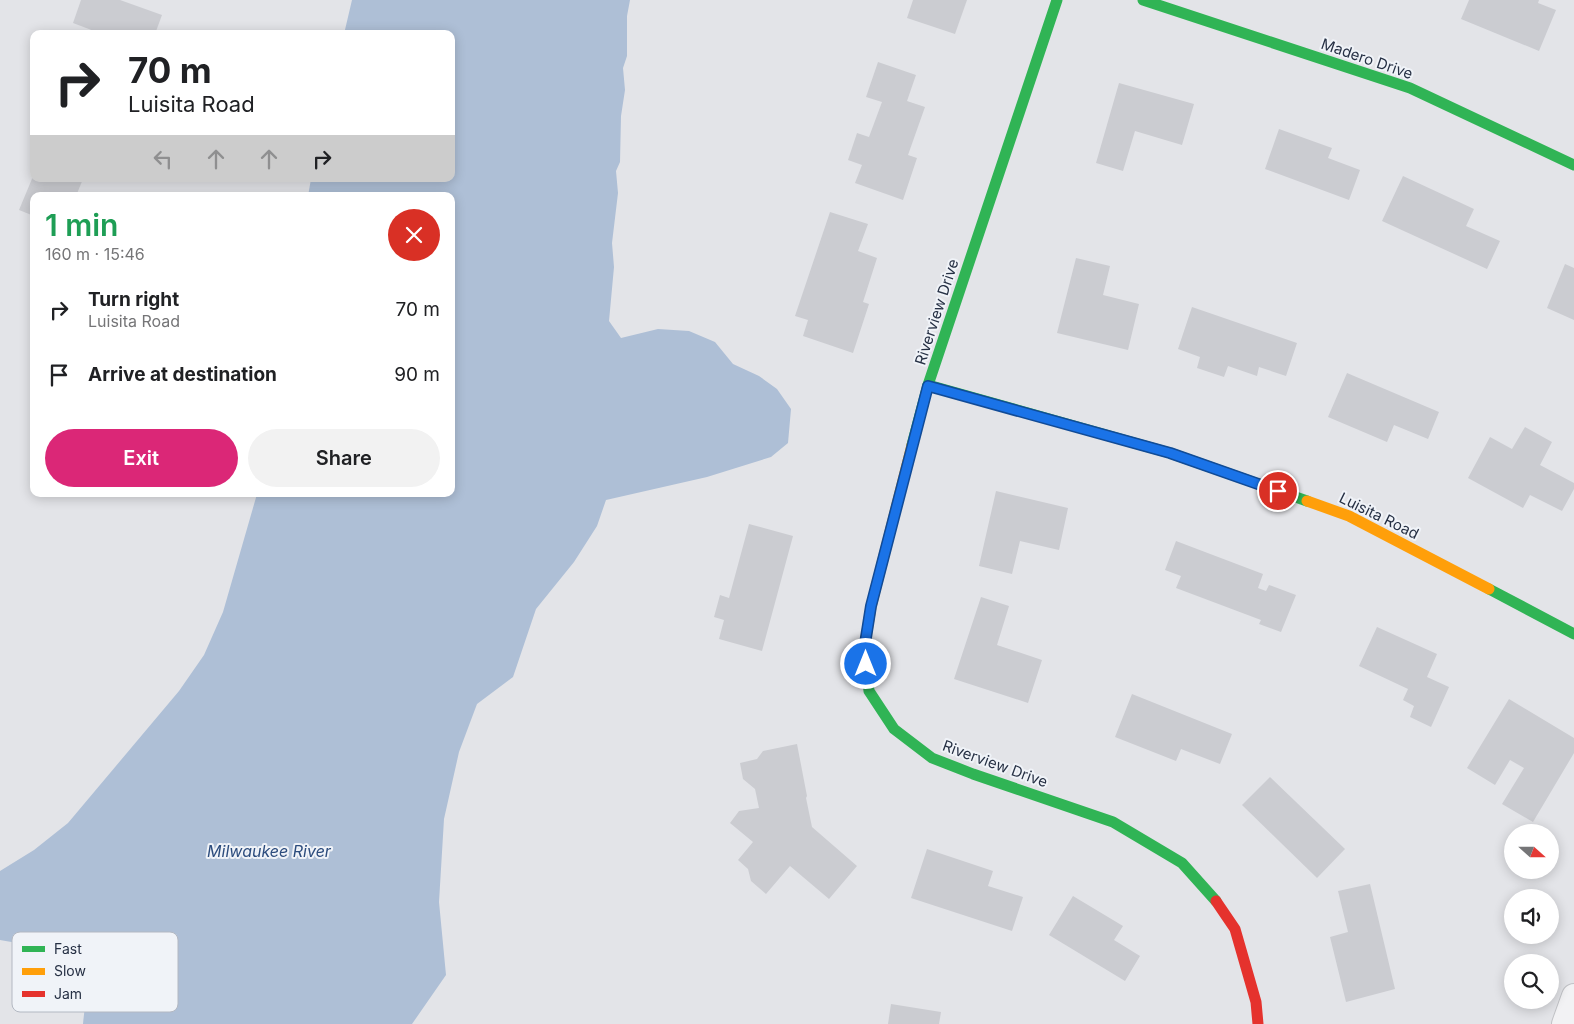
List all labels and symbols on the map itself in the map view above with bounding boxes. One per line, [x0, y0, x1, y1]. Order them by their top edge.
street label: Madero Drive [1319, 34, 1416, 83]
street label: Riverview Drive [910, 256, 963, 367]
pin [1257, 470, 1299, 512]
street label: Luisita Road [1336, 488, 1422, 543]
position arrow [839, 637, 891, 689]
street label: Riverview Drive [940, 736, 1050, 791]
north arrow [1504, 824, 1559, 879]
water label: Milwaukee River [207, 841, 332, 861]
legend [12, 932, 178, 1012]
text: Fast [54, 940, 82, 957]
text: Slow [54, 962, 86, 979]
text: Jam [54, 985, 82, 1002]

